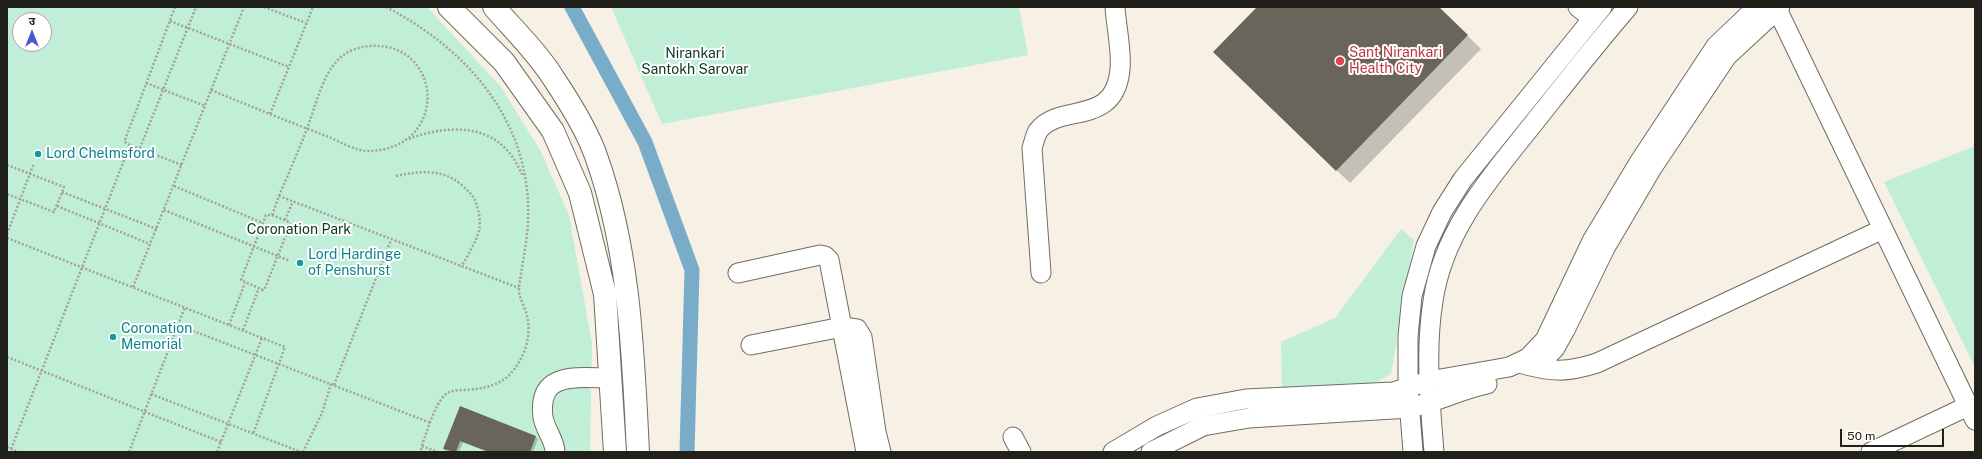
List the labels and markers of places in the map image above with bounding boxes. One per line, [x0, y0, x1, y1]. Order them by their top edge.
place label: Sant Nirankari Health City [1349, 45, 1442, 78]
marker: Sant Nirankari Health City [1334, 55, 1346, 67]
place label: Lord Chelmsford [46, 146, 155, 162]
marker: Lord Chelmsford [33, 149, 43, 159]
place label: Lord Hardinge of Penshurst [308, 247, 401, 280]
marker: Lord Hardinge of Penshurst [295, 258, 305, 268]
place label: Coronation Memorial [121, 321, 192, 354]
marker: Coronation Memorial [108, 332, 118, 342]

